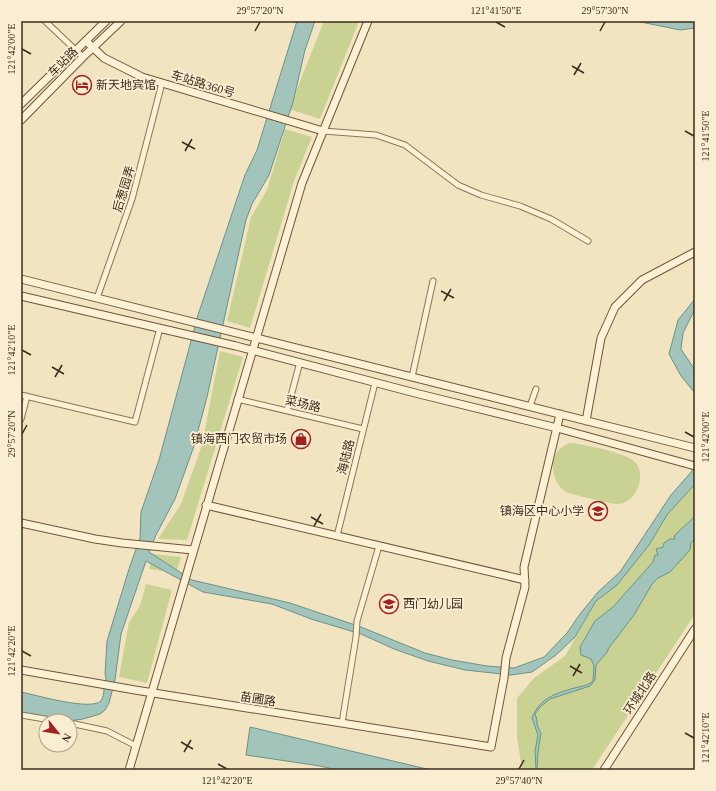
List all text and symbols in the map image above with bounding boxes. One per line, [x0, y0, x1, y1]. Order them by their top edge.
text: 29°57'20"N [236, 5, 284, 16]
text: 121°41'50"E [471, 5, 522, 16]
text: 29°57'30"N [581, 5, 629, 16]
text: 121°42'00"E [6, 24, 17, 75]
street label: 车站路 [45, 44, 81, 80]
street label: 车站路360号 [169, 68, 237, 100]
hotel icon: 新天地宾馆 [71, 74, 93, 96]
place label: 新天地宾馆 [96, 78, 156, 92]
text: 121°41'50"E [700, 111, 711, 162]
street label: 后葱园弄 [110, 164, 138, 214]
text: 121°42'10"E [6, 325, 17, 376]
street label: 菜场路 [284, 393, 322, 415]
text: 29°57'20"N [6, 410, 17, 458]
text: 121°42'00"E [700, 412, 711, 463]
shop icon: 镇海西门农贸市场 [290, 428, 312, 450]
place label: 镇海西门农贸市场 [191, 432, 287, 446]
street label: 海陆路 [335, 438, 357, 476]
school or university icon: 镇海区中心小学 [587, 500, 609, 522]
place label: 镇海区中心小学 [500, 504, 584, 518]
school or university icon: 西门幼儿园 [378, 593, 400, 615]
place label: 西门幼儿园 [403, 597, 463, 611]
text: 121°42'20"E [6, 626, 17, 677]
street label: 环城北路 [621, 669, 659, 717]
street label: 苗圃路 [239, 689, 277, 709]
north arrow [38, 713, 78, 753]
text: 121°42'10"E [700, 713, 711, 764]
text: N [59, 732, 74, 744]
text: 121°42'20"E [202, 775, 253, 786]
text: 29°57'40"N [495, 775, 543, 786]

